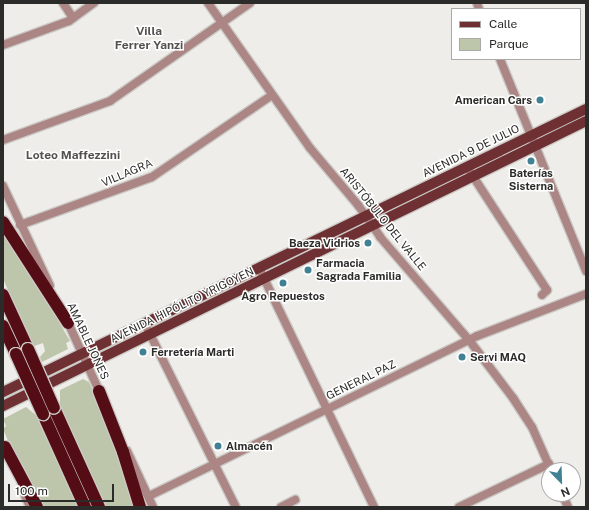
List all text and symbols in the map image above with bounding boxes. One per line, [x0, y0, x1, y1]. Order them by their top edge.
legend [451, 8, 581, 60]
text: Calle [489, 17, 517, 31]
district label: Villa Ferrer Yanzi [115, 25, 183, 53]
text: Parque [489, 37, 529, 51]
place label: American Cars [455, 93, 532, 107]
marker: American Cars [535, 95, 545, 105]
street label: AVENIDA 9 DE JULIO [420, 122, 522, 180]
district label: Loteo Maffezzini [26, 149, 120, 163]
street label: VILLAGRA [99, 156, 155, 190]
marker: Baterías Sisterna [526, 156, 536, 166]
street label: ARISTÓBULO DEL VALLE [337, 165, 429, 273]
place label: Baterías Sisterna [509, 167, 553, 193]
place label: Baeza Vidrios [289, 236, 360, 250]
marker: Baeza Vidrios [363, 238, 373, 248]
place label: Farmacia Sagrada Familia [316, 257, 401, 283]
street label: AVENIDA HIPÓLITO YRIGOYEN [108, 264, 256, 346]
marker: Farmacia Sagrada Familia [303, 265, 313, 275]
marker: Agro Repuestos [278, 278, 288, 288]
place label: Agro Repuestos [241, 289, 325, 303]
street label: AMABLE JONES [64, 300, 112, 382]
place label: Ferretería Marti [151, 345, 234, 359]
marker: Ferretería Marti [138, 347, 148, 357]
place label: Servi MAQ [470, 350, 526, 364]
marker: Servi MAQ [457, 352, 467, 362]
street label: GENERAL PAZ [324, 357, 398, 403]
place label: Almacén [226, 439, 272, 453]
marker: Almacén [213, 441, 223, 451]
north arrow [541, 462, 581, 502]
scale bar [10, 476, 116, 502]
text: 100 m [15, 484, 48, 498]
text: N [559, 485, 572, 499]

